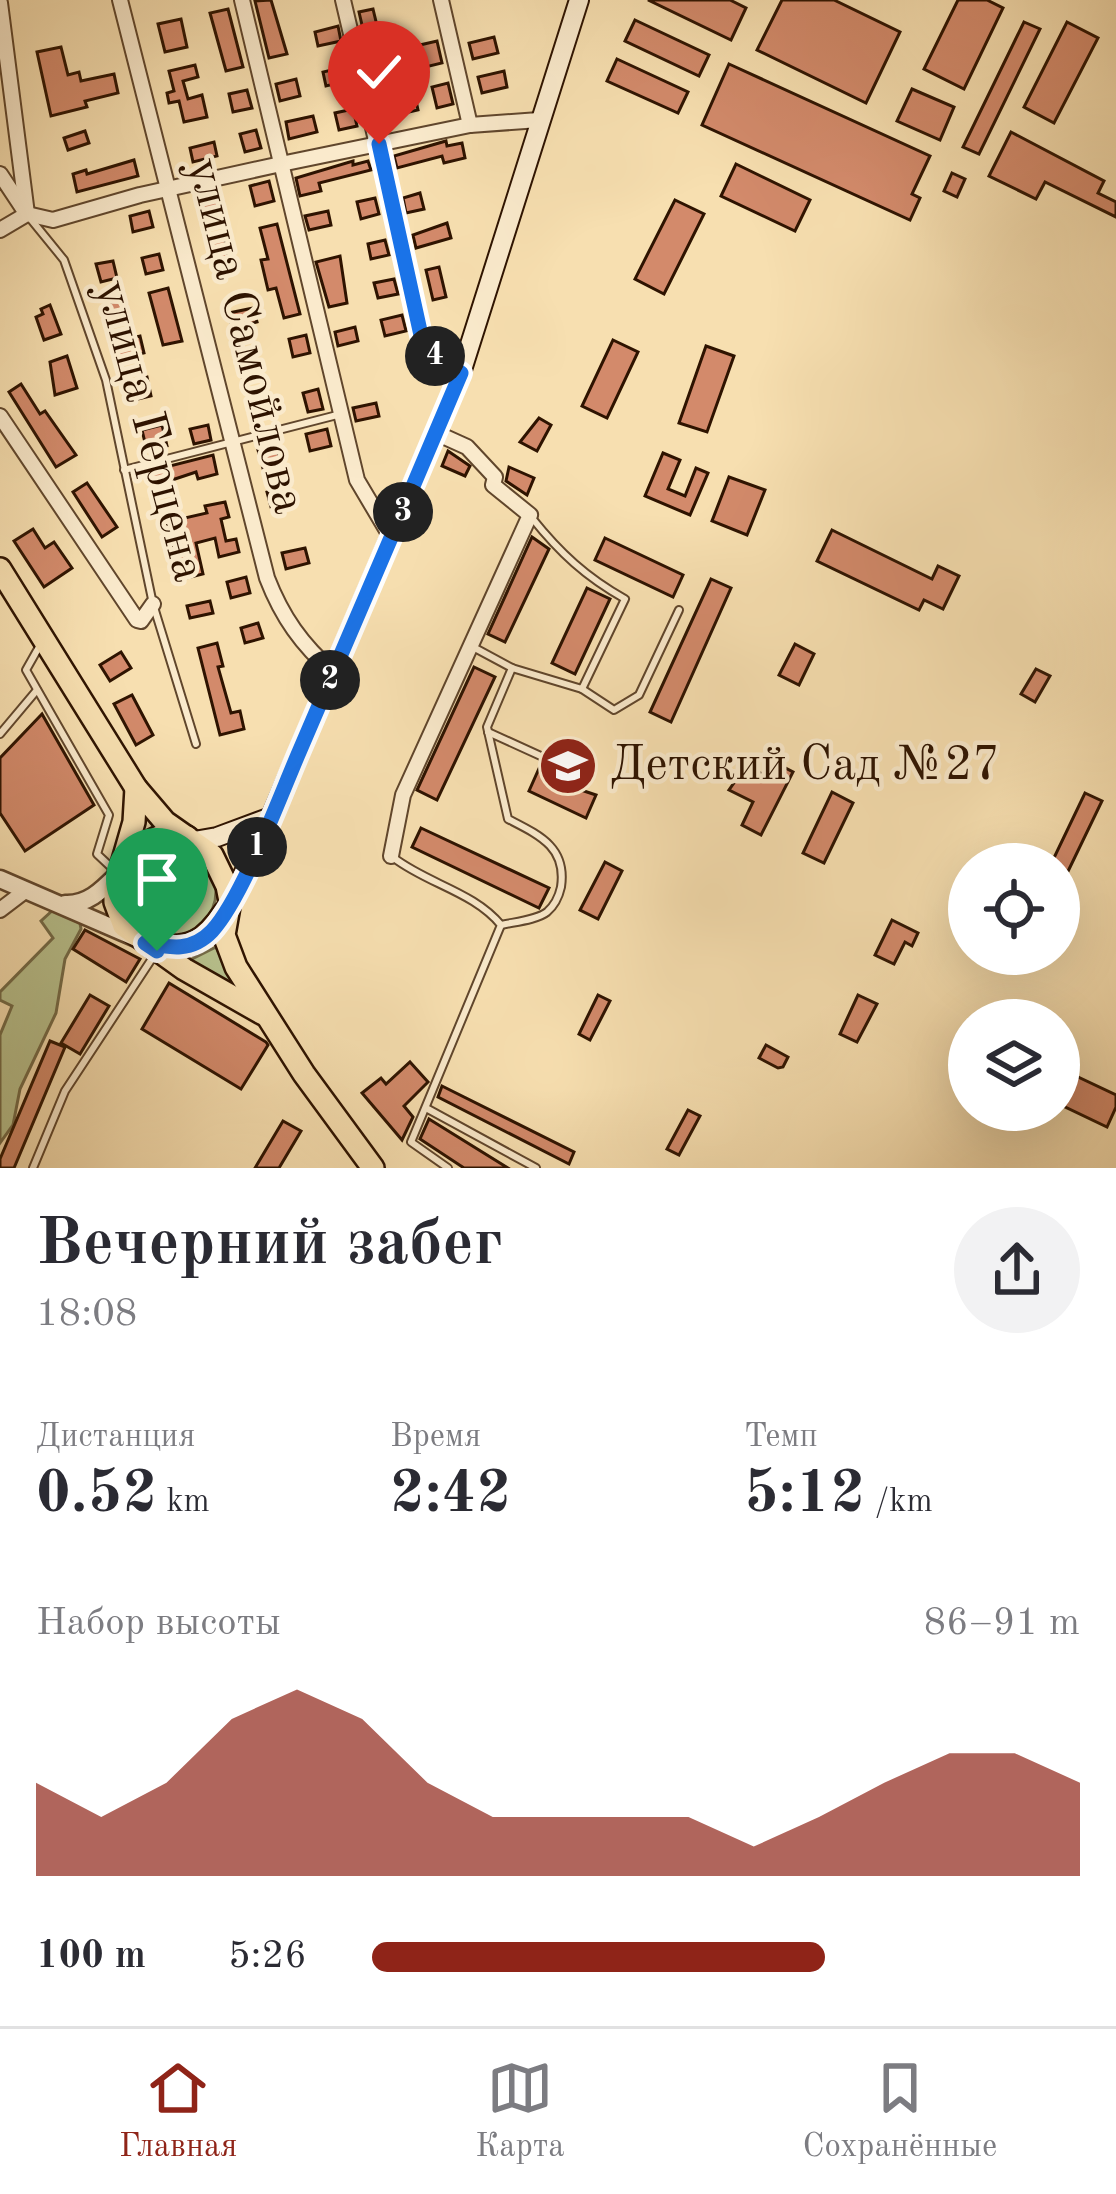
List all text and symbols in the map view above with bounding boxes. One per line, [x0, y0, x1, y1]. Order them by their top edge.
pin [328, 21.0, 430, 144]
icon: check [346, 39, 412, 105]
street label: улица Самойлова [178, 154, 312, 518]
street label: улица Герцена [86, 275, 212, 587]
pin: 4 [405, 326, 465, 386]
text: 4 [425, 339, 445, 372]
pin: 3 [373, 482, 433, 542]
text: 3 [393, 495, 413, 528]
pin: 2 [300, 650, 360, 710]
text: 2 [320, 663, 340, 696]
school or university icon: Детский Сад №27 [537, 735, 599, 797]
place label: Детский Сад №27 [610, 742, 1000, 790]
pin: 1 [227, 817, 287, 877]
pin [106, 828, 208, 951]
text: 1 [247, 830, 267, 863]
map controls [948, 843, 1080, 1131]
button: locate [948, 843, 1080, 975]
icon: arrive [124, 846, 190, 912]
button: layers [948, 999, 1080, 1131]
button: share [954, 1207, 1080, 1333]
text: Вечерний забег [36, 1213, 503, 1279]
text: 18:08 [36, 1295, 137, 1334]
text: Дистанция [36, 1421, 196, 1454]
text: Время [390, 1421, 481, 1454]
text: Темп [744, 1421, 818, 1454]
text: 0.52 [36, 1465, 157, 1525]
text: 2:42 [390, 1465, 511, 1525]
text: 5:12 [744, 1465, 865, 1525]
text: km [157, 1486, 210, 1519]
text: /km [865, 1486, 933, 1519]
text: Набор высоты [36, 1604, 281, 1643]
text: 86–91 m [923, 1604, 1080, 1643]
text: 100 m [36, 1937, 146, 1976]
text: 5:26 [228, 1937, 307, 1976]
tab: Главная [119, 2055, 238, 2168]
tab: Карта [475, 2055, 565, 2168]
tab: Сохранённые [802, 2055, 997, 2168]

